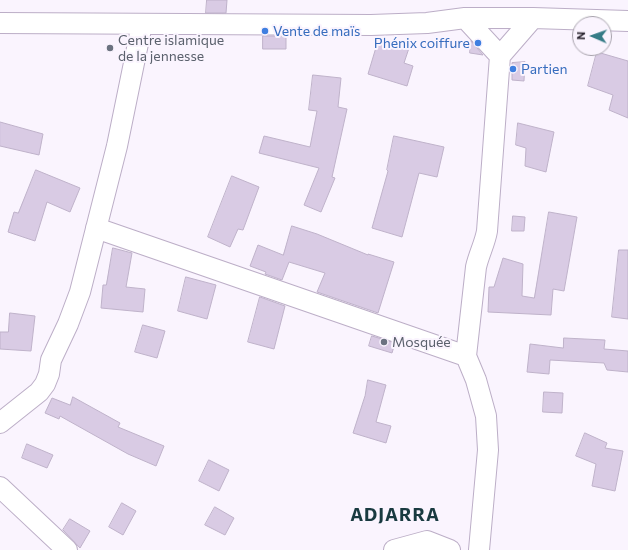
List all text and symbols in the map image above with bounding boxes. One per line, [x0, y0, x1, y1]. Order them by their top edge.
north arrow [572, 16, 612, 56]
place label: Vente de maïs [273, 23, 360, 39]
marker: Vente de maïs [260, 26, 270, 36]
text: N [574, 31, 587, 40]
place label: Centre islamique de la jennesse [118, 32, 224, 64]
place label: Phénix coiffure [374, 35, 470, 51]
marker: Phénix coiffure [473, 38, 483, 48]
marker: Centre islamique de la jennesse [105, 43, 115, 53]
place label: Partien [521, 61, 567, 77]
marker: Partien [508, 64, 518, 74]
place label: Mosquée [392, 334, 451, 350]
marker: Mosquée [379, 337, 389, 347]
district label: ADJARRA [350, 504, 440, 526]

